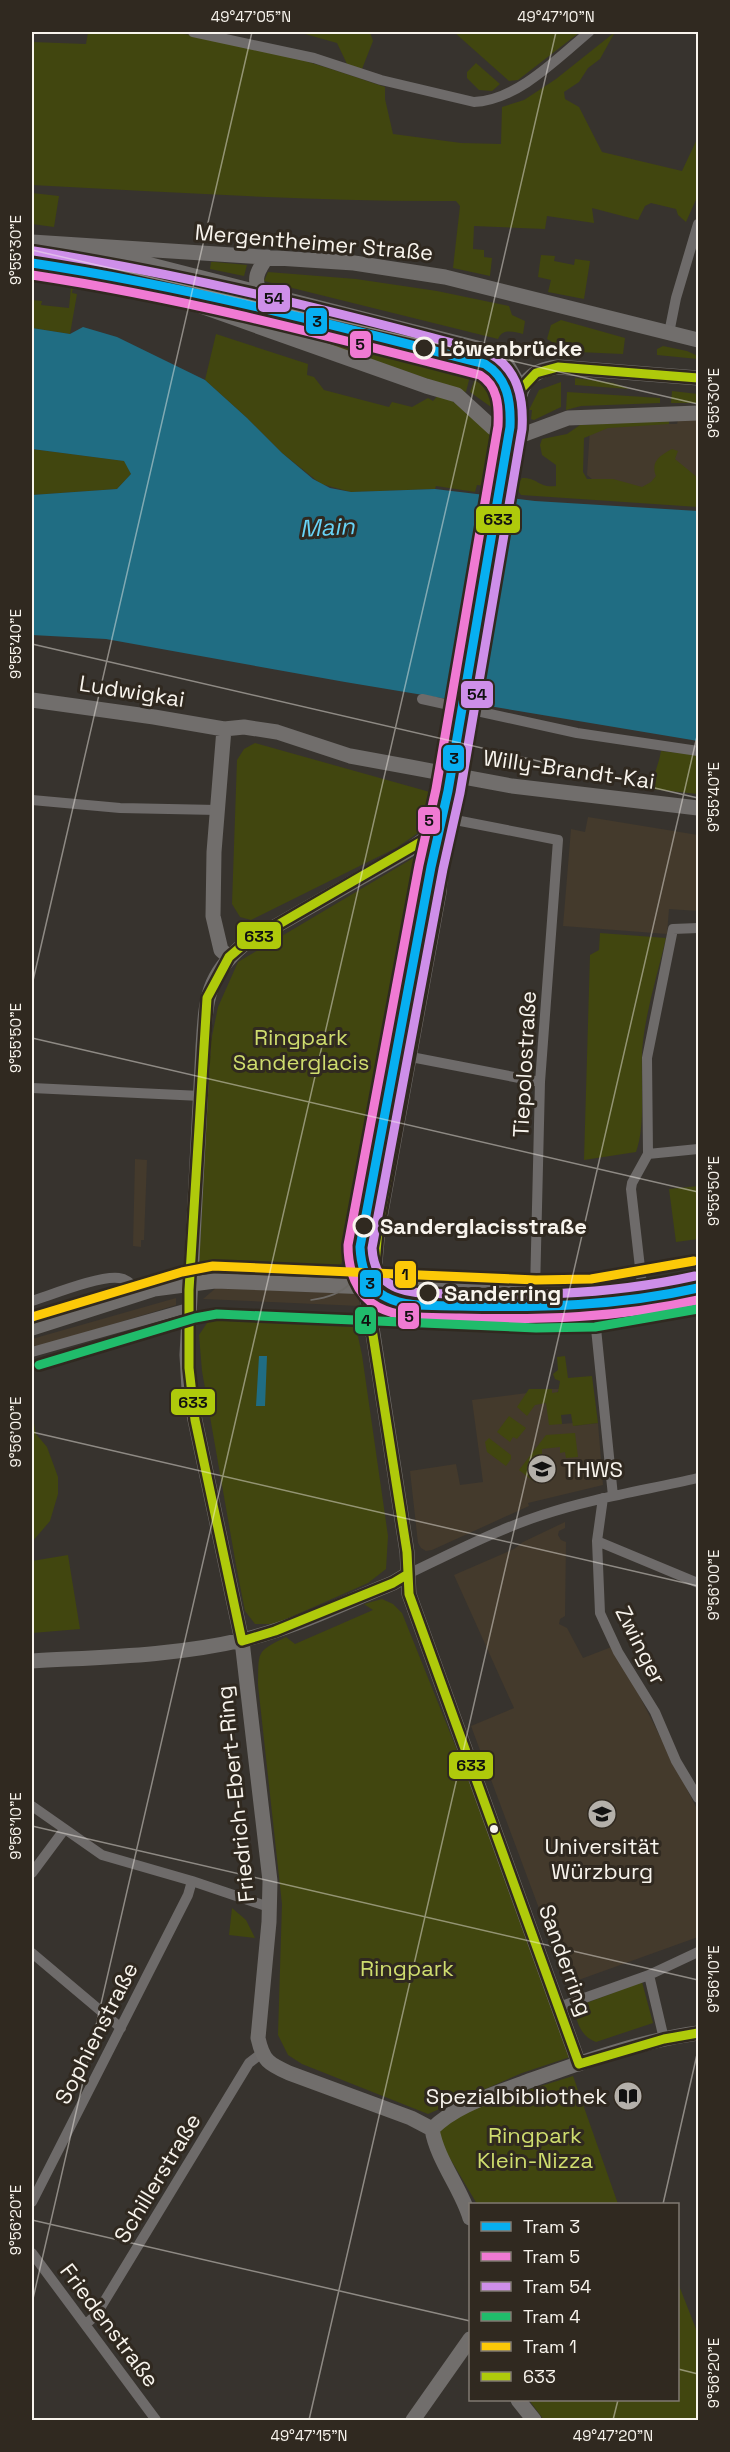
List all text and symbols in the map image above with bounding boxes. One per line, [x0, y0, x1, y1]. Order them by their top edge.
text: 49°47'05"N [211, 7, 291, 26]
text: 49°47'10"N [517, 7, 595, 26]
text: 9°55'30"E [6, 215, 25, 285]
street label: Mergentheimer Straße [194, 218, 434, 266]
line badge: 54 [257, 284, 291, 313]
text: 54 [264, 288, 284, 309]
line badge: 3 [305, 307, 328, 335]
text: 3 [312, 311, 322, 332]
line badge: 5 [349, 330, 372, 359]
text: 5 [355, 334, 365, 355]
place label: Löwenbrücke [440, 334, 582, 362]
marker: Löwenbrücke [413, 337, 435, 359]
text: 9°55'30"E [704, 368, 723, 438]
line badge: 633 [475, 505, 521, 534]
text: 633 [483, 509, 513, 530]
water label: Main [299, 510, 357, 544]
text: 9°55'40"E [6, 609, 25, 679]
street label: Ludwigkai [77, 669, 187, 713]
line badge: 54 [460, 680, 494, 709]
text: 54 [467, 684, 487, 705]
street label: Willy-Brandt-Kai [481, 743, 657, 795]
line badge: 3 [442, 744, 465, 772]
text: 3 [449, 748, 459, 769]
text: 9°55'40"E [704, 762, 723, 832]
line badge: 5 [417, 806, 441, 835]
text: 5 [424, 810, 434, 831]
line badge: 633 [236, 921, 282, 950]
text: 633 [244, 926, 274, 947]
street label: Tiepolostraße [506, 990, 542, 1138]
text: 9°55'50"E [6, 1003, 25, 1073]
park label: Ringpark Sanderglacis [233, 1023, 369, 1076]
text: 9°55'50"E [704, 1156, 723, 1226]
place label: Sanderglacisstraße [380, 1212, 587, 1240]
marker: Sanderglacisstraße [353, 1215, 375, 1237]
line badge: 1 [394, 1260, 417, 1289]
text: 1 [401, 1264, 409, 1285]
line badge: 3 [359, 1269, 382, 1298]
text: 3 [365, 1273, 375, 1294]
place label: Sanderring [444, 1279, 561, 1307]
marker: Sanderring [417, 1282, 439, 1304]
line badge: 5 [397, 1302, 420, 1330]
line badge: 4 [354, 1306, 377, 1335]
text: 5 [404, 1306, 414, 1327]
text: 4 [361, 1310, 371, 1331]
line badge: 633 [170, 1388, 216, 1416]
text: 633 [178, 1392, 208, 1413]
text: 9°56'00"E [6, 1397, 25, 1467]
school or university icon: THWS [526, 1453, 558, 1485]
place label: THWS [563, 1455, 623, 1483]
text: 9°56'00"E [704, 1550, 723, 1620]
street label: Zwinger [609, 1601, 673, 1689]
street label: Friedrich-Ebert-Ring [210, 1684, 260, 1904]
line badge: 633 [448, 1751, 494, 1780]
text: 633 [456, 1755, 486, 1776]
text: 9°56'10"E [6, 1792, 25, 1860]
school or university icon: Universität Würzburg [586, 1798, 618, 1830]
unlabelled marker [488, 1823, 500, 1835]
place label: Universität Würzburg [544, 1832, 660, 1885]
street label: Sanderring [533, 1901, 599, 2019]
text: 9°56'10"E [704, 1945, 723, 2013]
park label: Ringpark [360, 1954, 454, 1982]
street label: Sophienstraße [48, 1957, 144, 2109]
library icon: Spezialbibliothek [612, 2080, 644, 2112]
place label: Spezialbibliothek [426, 2082, 607, 2110]
street label: Schillerstraße [107, 2108, 207, 2248]
park label: Ringpark Klein-Nizza [477, 2121, 593, 2174]
text: 9°56'20"E [6, 2185, 25, 2255]
legend [469, 2203, 679, 2401]
text: Tram 3 [523, 2215, 580, 2238]
text: Tram 5 [523, 2245, 580, 2268]
street label: Friedenstraße [54, 2257, 166, 2393]
text: Tram 54 [523, 2275, 591, 2298]
text: Tram 4 [523, 2305, 580, 2328]
text: Tram 1 [523, 2335, 577, 2358]
text: 9°56'20"E [704, 2338, 723, 2408]
text: 633 [523, 2365, 556, 2388]
text: 49°47'15"N [271, 2426, 347, 2445]
text: 49°47'20"N [573, 2426, 653, 2445]

